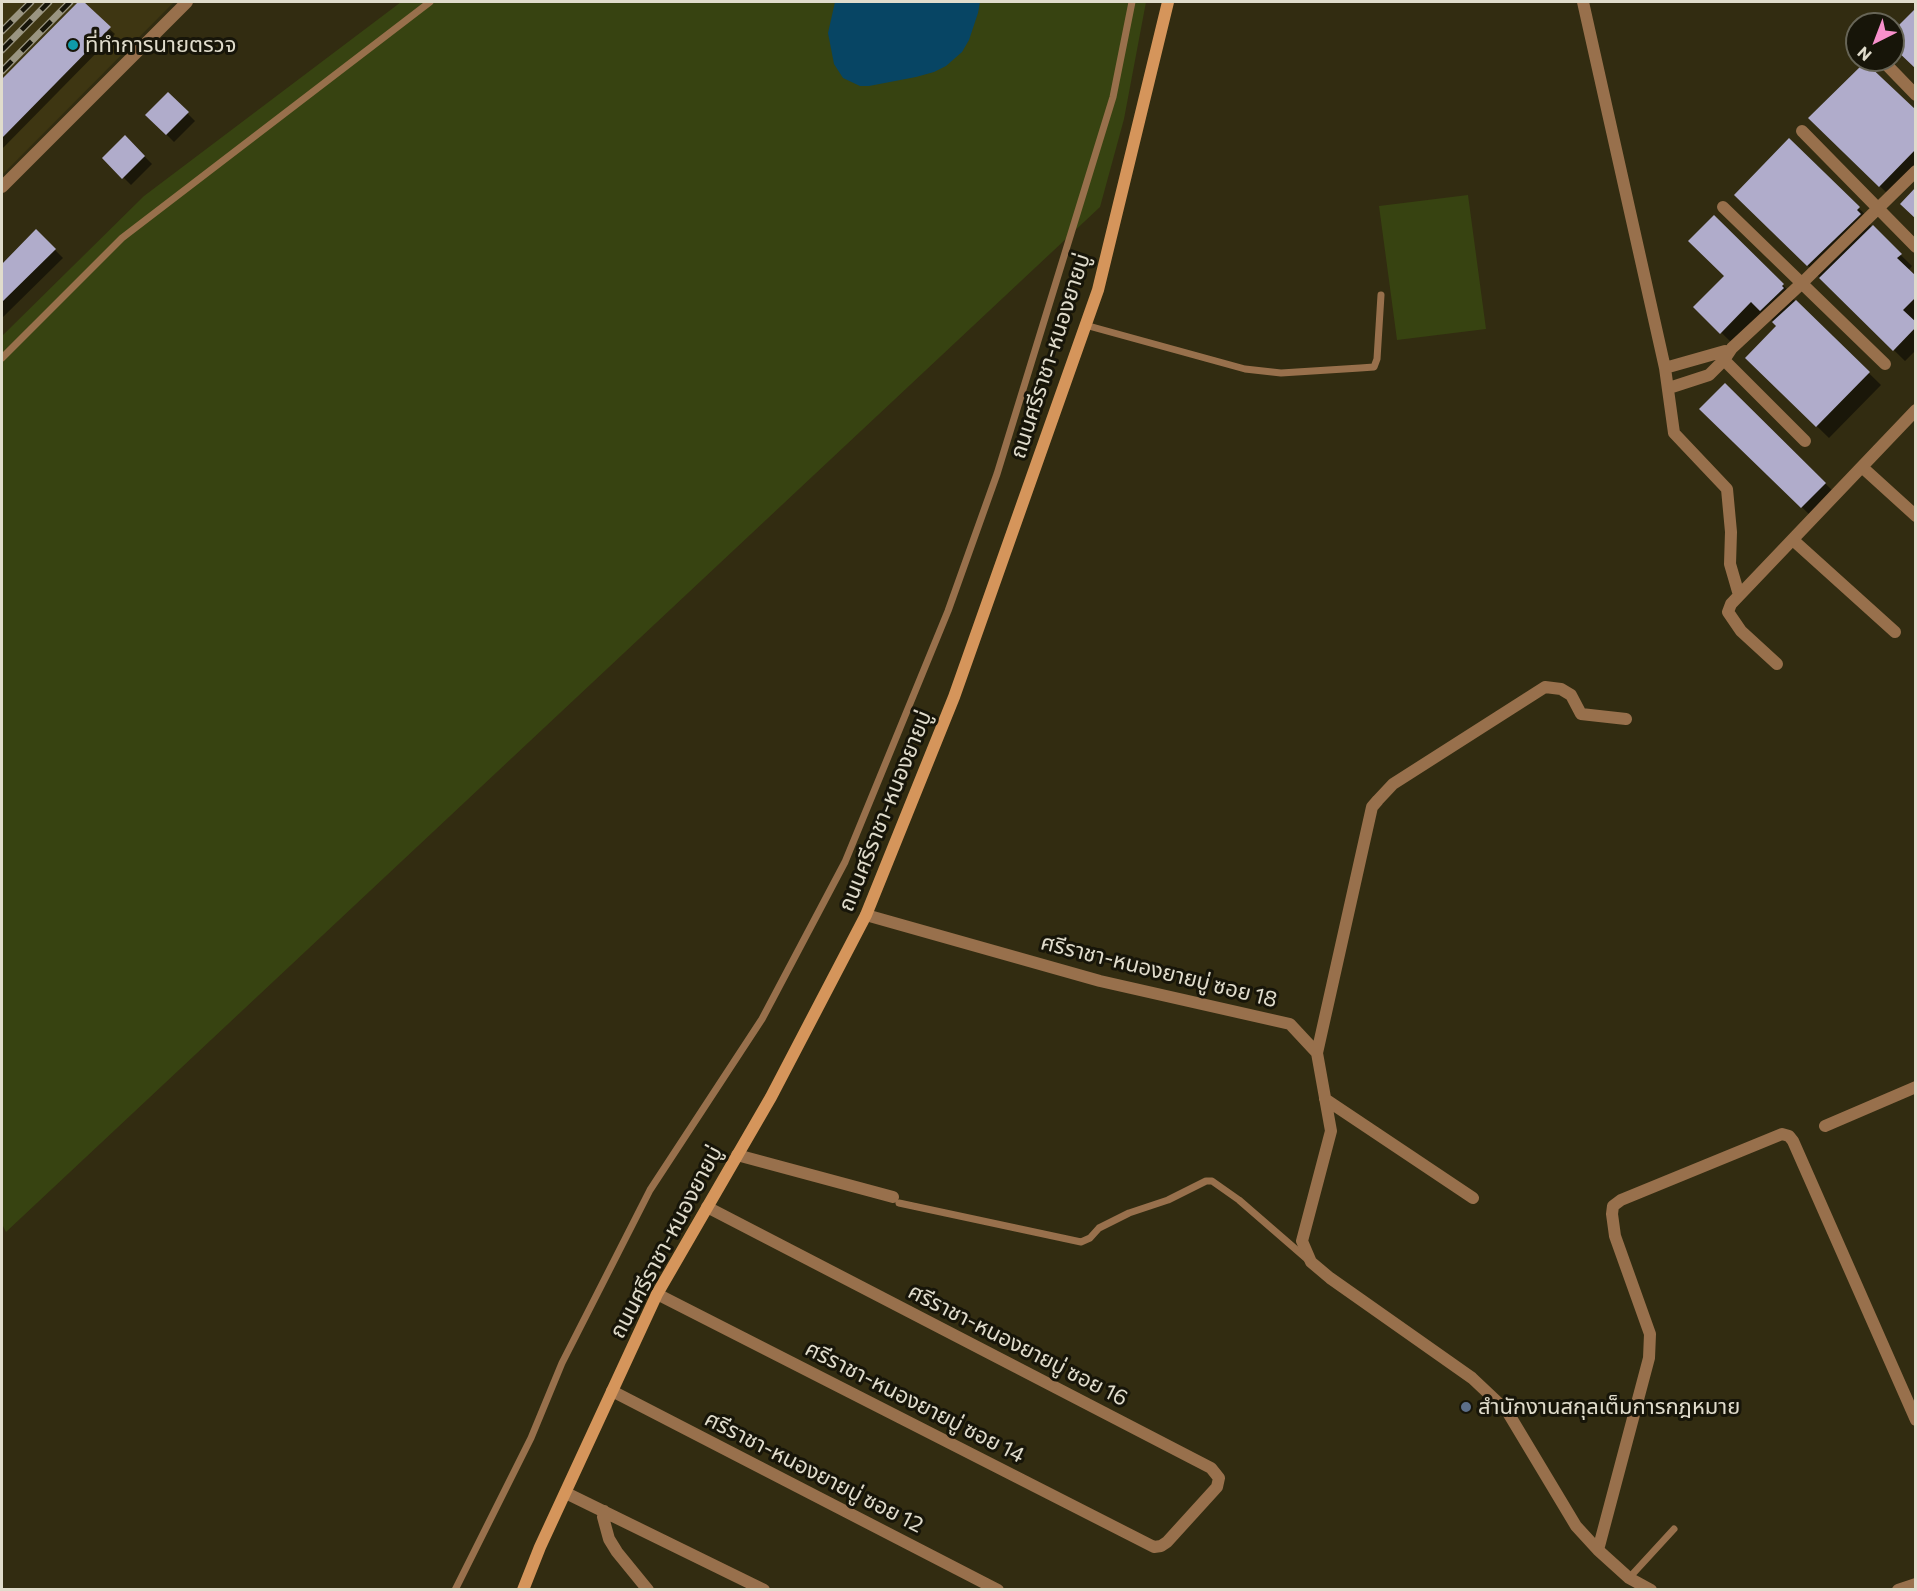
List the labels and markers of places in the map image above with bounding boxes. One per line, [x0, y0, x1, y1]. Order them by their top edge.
place label: ที่ทำการนายตรวจ [85, 32, 236, 58]
marker: ที่ทำการนายตรวจ [66, 38, 80, 52]
place label: สำนักงานสกุลเต็มการกฎหมาย [1478, 1394, 1740, 1420]
marker: สำนักงานสกุลเต็มการกฎหมาย [1459, 1400, 1473, 1414]

